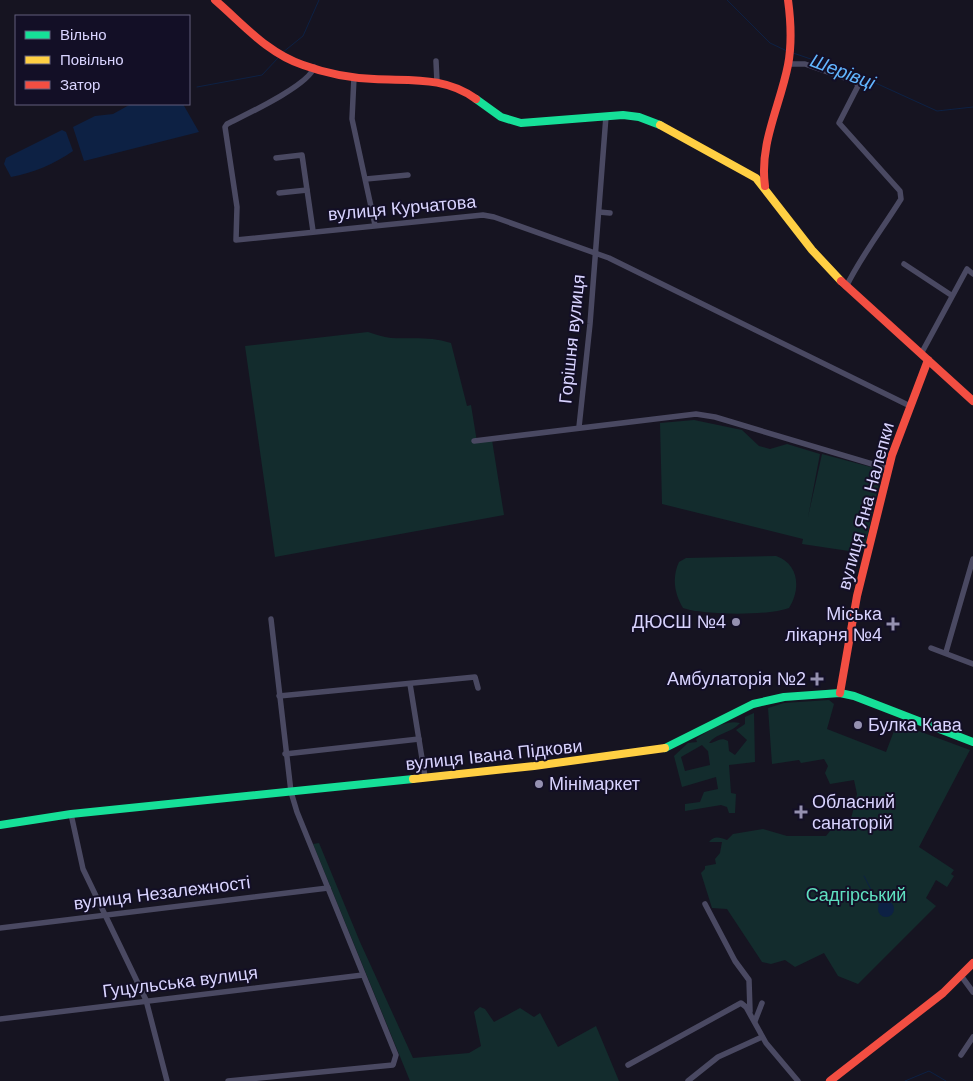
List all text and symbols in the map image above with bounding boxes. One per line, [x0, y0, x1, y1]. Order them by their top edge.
legend [15, 15, 190, 105]
text: Вільно [60, 26, 107, 43]
water label: Шерівці [807, 50, 879, 94]
text: Повільно [60, 51, 124, 68]
text: Затор [60, 76, 100, 93]
street label: вулиця Курчатова [327, 191, 478, 224]
street label: Горішня вулиця [555, 273, 589, 405]
street label: вулиця Яна Налепки [834, 420, 898, 592]
place label: Міська лікарня №4 [785, 604, 883, 645]
place label: ДЮСШ №4 [632, 612, 726, 632]
marker: ДЮСШ №4 [730, 616, 742, 628]
marker: Міська лікарня №4 [886, 617, 900, 631]
place label: Амбулаторія №2 [667, 669, 806, 689]
marker: Амбулаторія №2 [810, 672, 824, 686]
place label: Булка Кава [868, 715, 963, 735]
marker: Булка Кава [852, 719, 864, 731]
street label: вулиця Івана Підкови [405, 736, 583, 774]
place label: Мінімаркет [549, 774, 640, 794]
marker: Мінімаркет [533, 778, 545, 790]
place label: Обласний санаторій [812, 792, 895, 833]
marker: Обласний санаторій [794, 805, 808, 819]
street label: вулиця Незалежності [73, 872, 251, 914]
park label: Садгірський [806, 885, 906, 905]
street label: Гуцульська вулиця [101, 963, 259, 1001]

